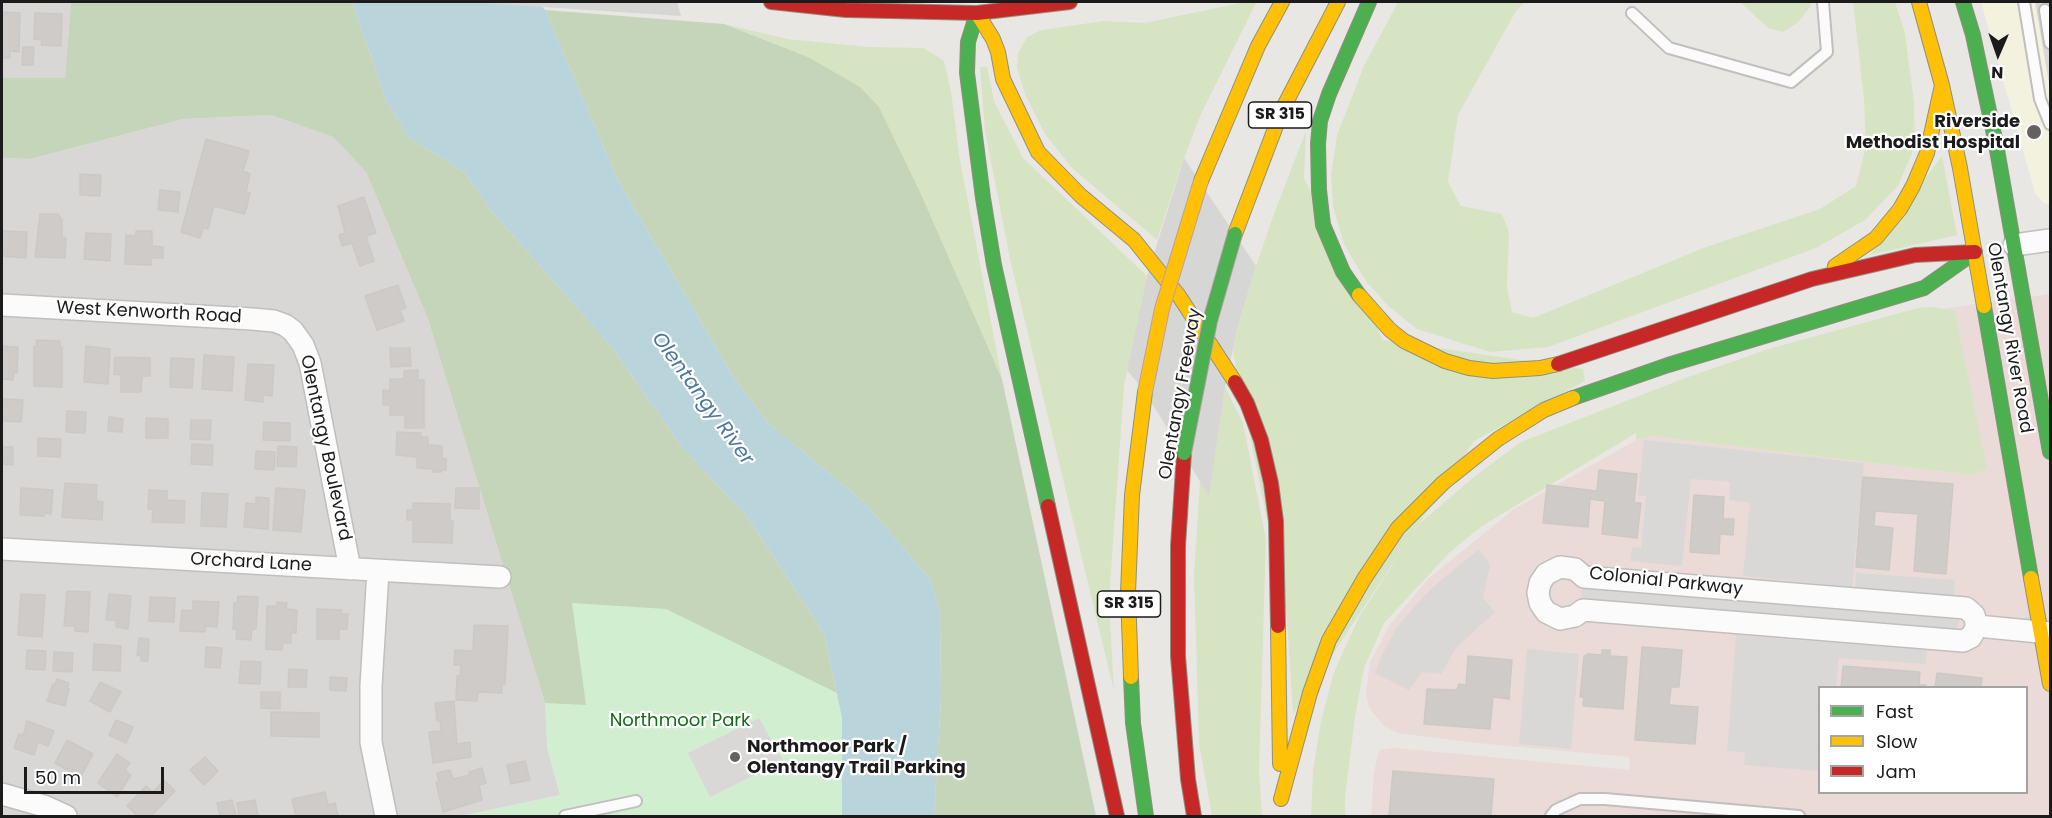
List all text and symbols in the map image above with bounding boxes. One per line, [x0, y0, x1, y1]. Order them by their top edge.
north arrow [1968, 24, 2028, 84]
text: N [1991, 61, 2004, 84]
road number: SR 315 [1248, 102, 1312, 128]
place label: Riverside Methodist Hospital [1846, 111, 2020, 154]
marker: Riverside Methodist Hospital [2025, 123, 2043, 141]
street label: Olentangy River Road [1982, 241, 2036, 435]
street label: West Kenworth Road [56, 297, 242, 329]
street label: Olentangy Freeway [1155, 307, 1207, 481]
water label: Olentangy River [646, 328, 758, 470]
street label: Olentangy Boulevard [295, 353, 355, 543]
street label: Orchard Lane [190, 549, 312, 577]
street label: Colonial Parkway [1588, 563, 1744, 601]
road number: SR 315 [1098, 591, 1160, 617]
legend [1818, 686, 2028, 794]
text: Fast [1876, 699, 1913, 724]
park label: Northmoor Park [610, 710, 750, 732]
text: Slow [1876, 729, 1917, 754]
place label: Northmoor Park / Olentangy Trail Parking [747, 736, 966, 778]
marker: Northmoor Park / Olentangy Trail Parking [728, 750, 742, 764]
scale bar [27, 755, 166, 793]
text: Jam [1876, 759, 1916, 784]
text: 50 m [35, 765, 81, 790]

